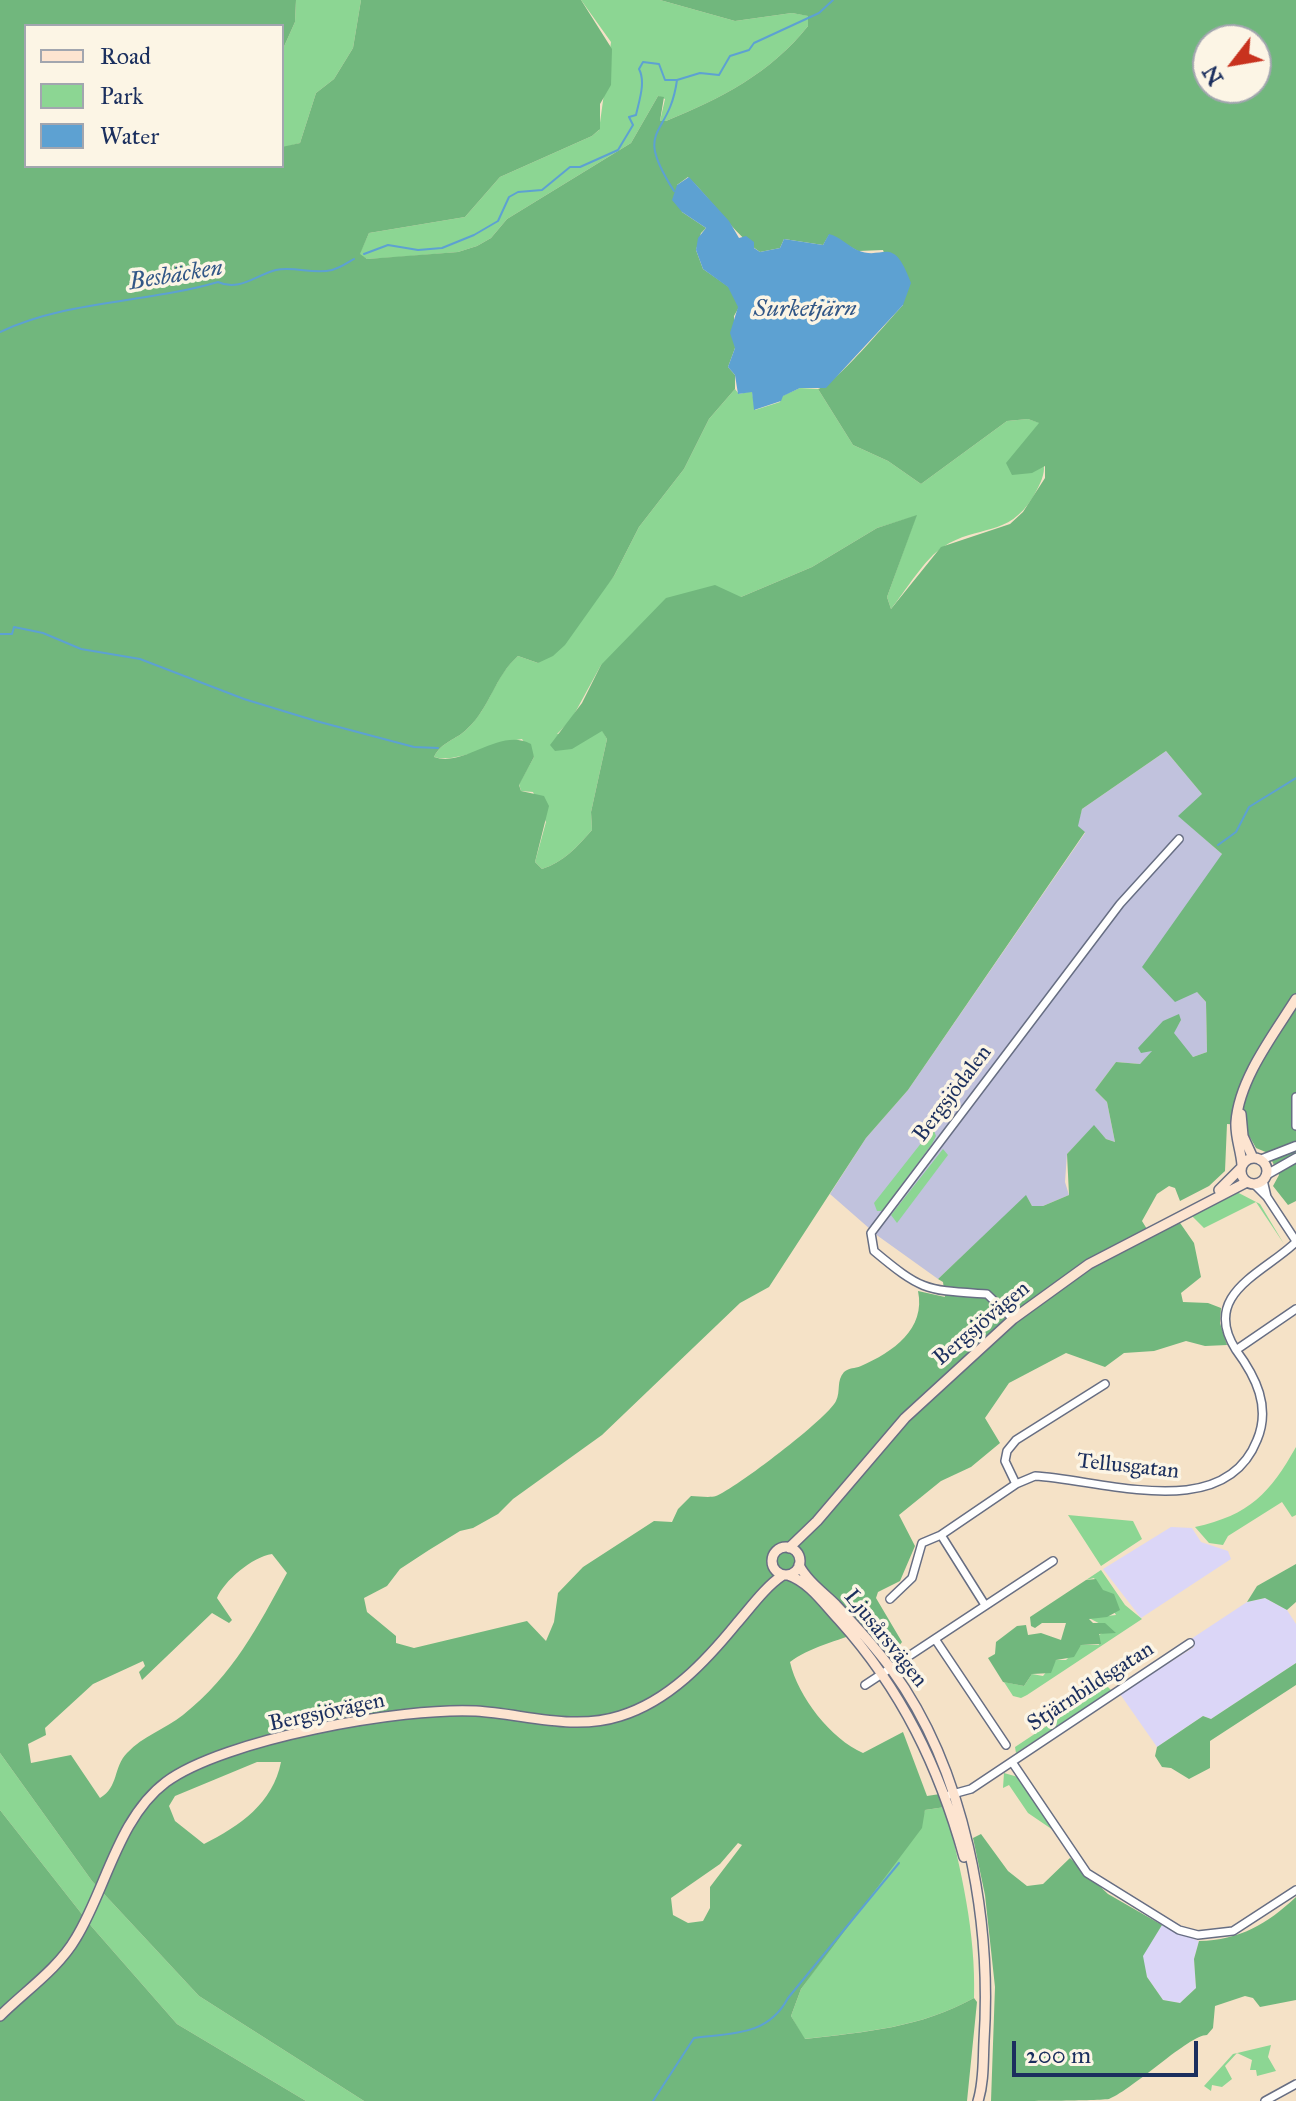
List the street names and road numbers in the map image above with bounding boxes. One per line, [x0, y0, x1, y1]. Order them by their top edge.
street label: Bergsjödalen [908, 1040, 998, 1148]
street label: Bergsjövägen [928, 1276, 1036, 1372]
street label: Tellusgatan [1076, 1449, 1180, 1485]
street label: Ljusårsvägen [838, 1585, 932, 1693]
street label: Stjärnbildsgatan [1023, 1636, 1159, 1738]
street label: Bergsjövägen [267, 1688, 387, 1738]

